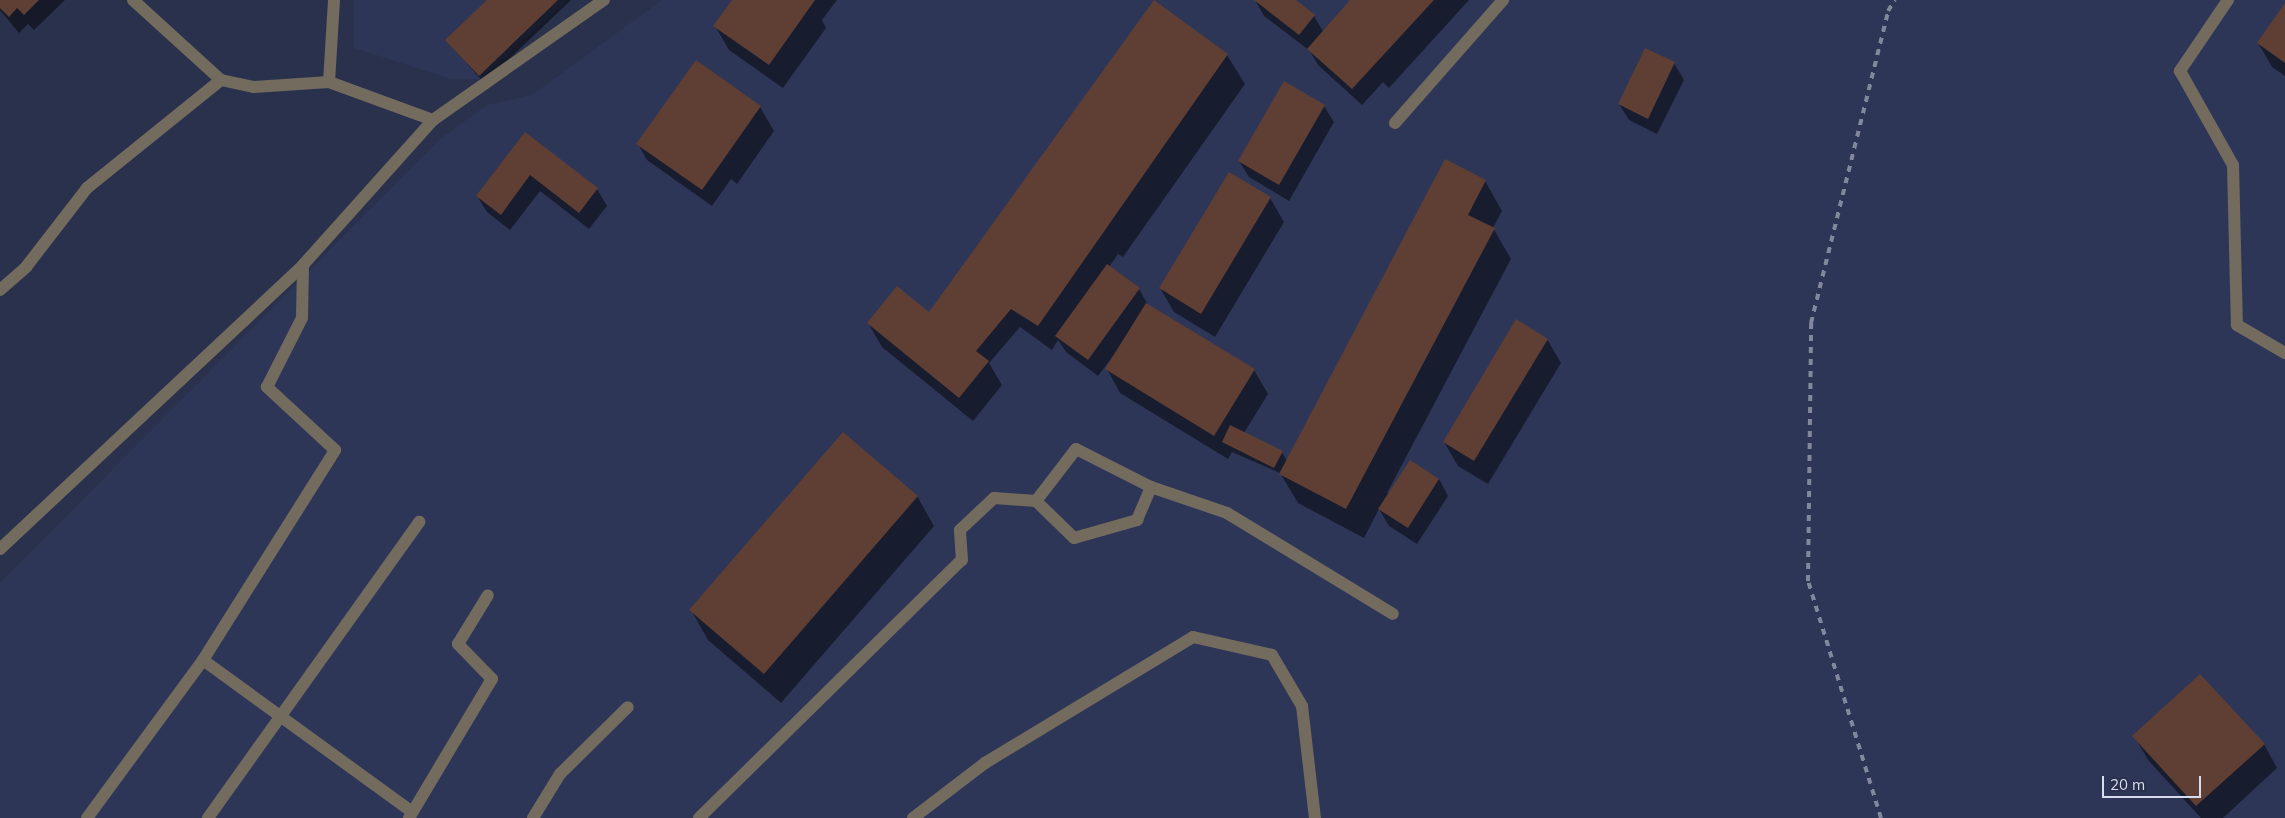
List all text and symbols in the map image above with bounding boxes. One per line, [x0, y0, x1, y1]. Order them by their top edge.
scale bar [2105, 766, 2204, 798]
text: 20 m [2110, 775, 2145, 794]

